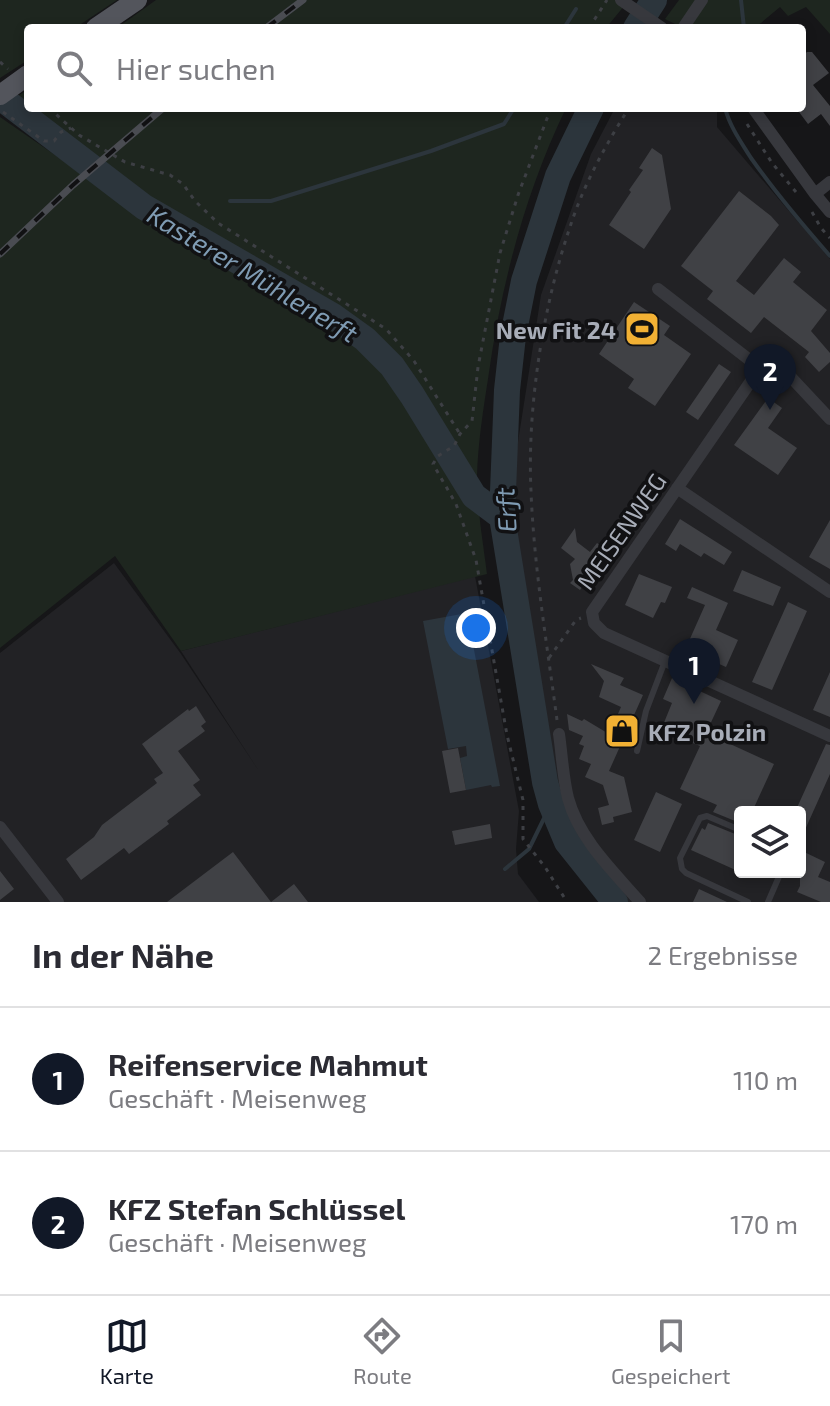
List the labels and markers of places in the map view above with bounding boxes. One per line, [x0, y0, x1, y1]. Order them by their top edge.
sports icon: New Fit 24 [623, 310, 661, 348]
place label: New Fit 24 [496, 315, 616, 344]
pin: 2 [744, 344, 796, 410]
pin: 1 [668, 638, 720, 704]
shop icon: KFZ Polzin [603, 712, 641, 750]
place label: KFZ Polzin [648, 717, 766, 746]

